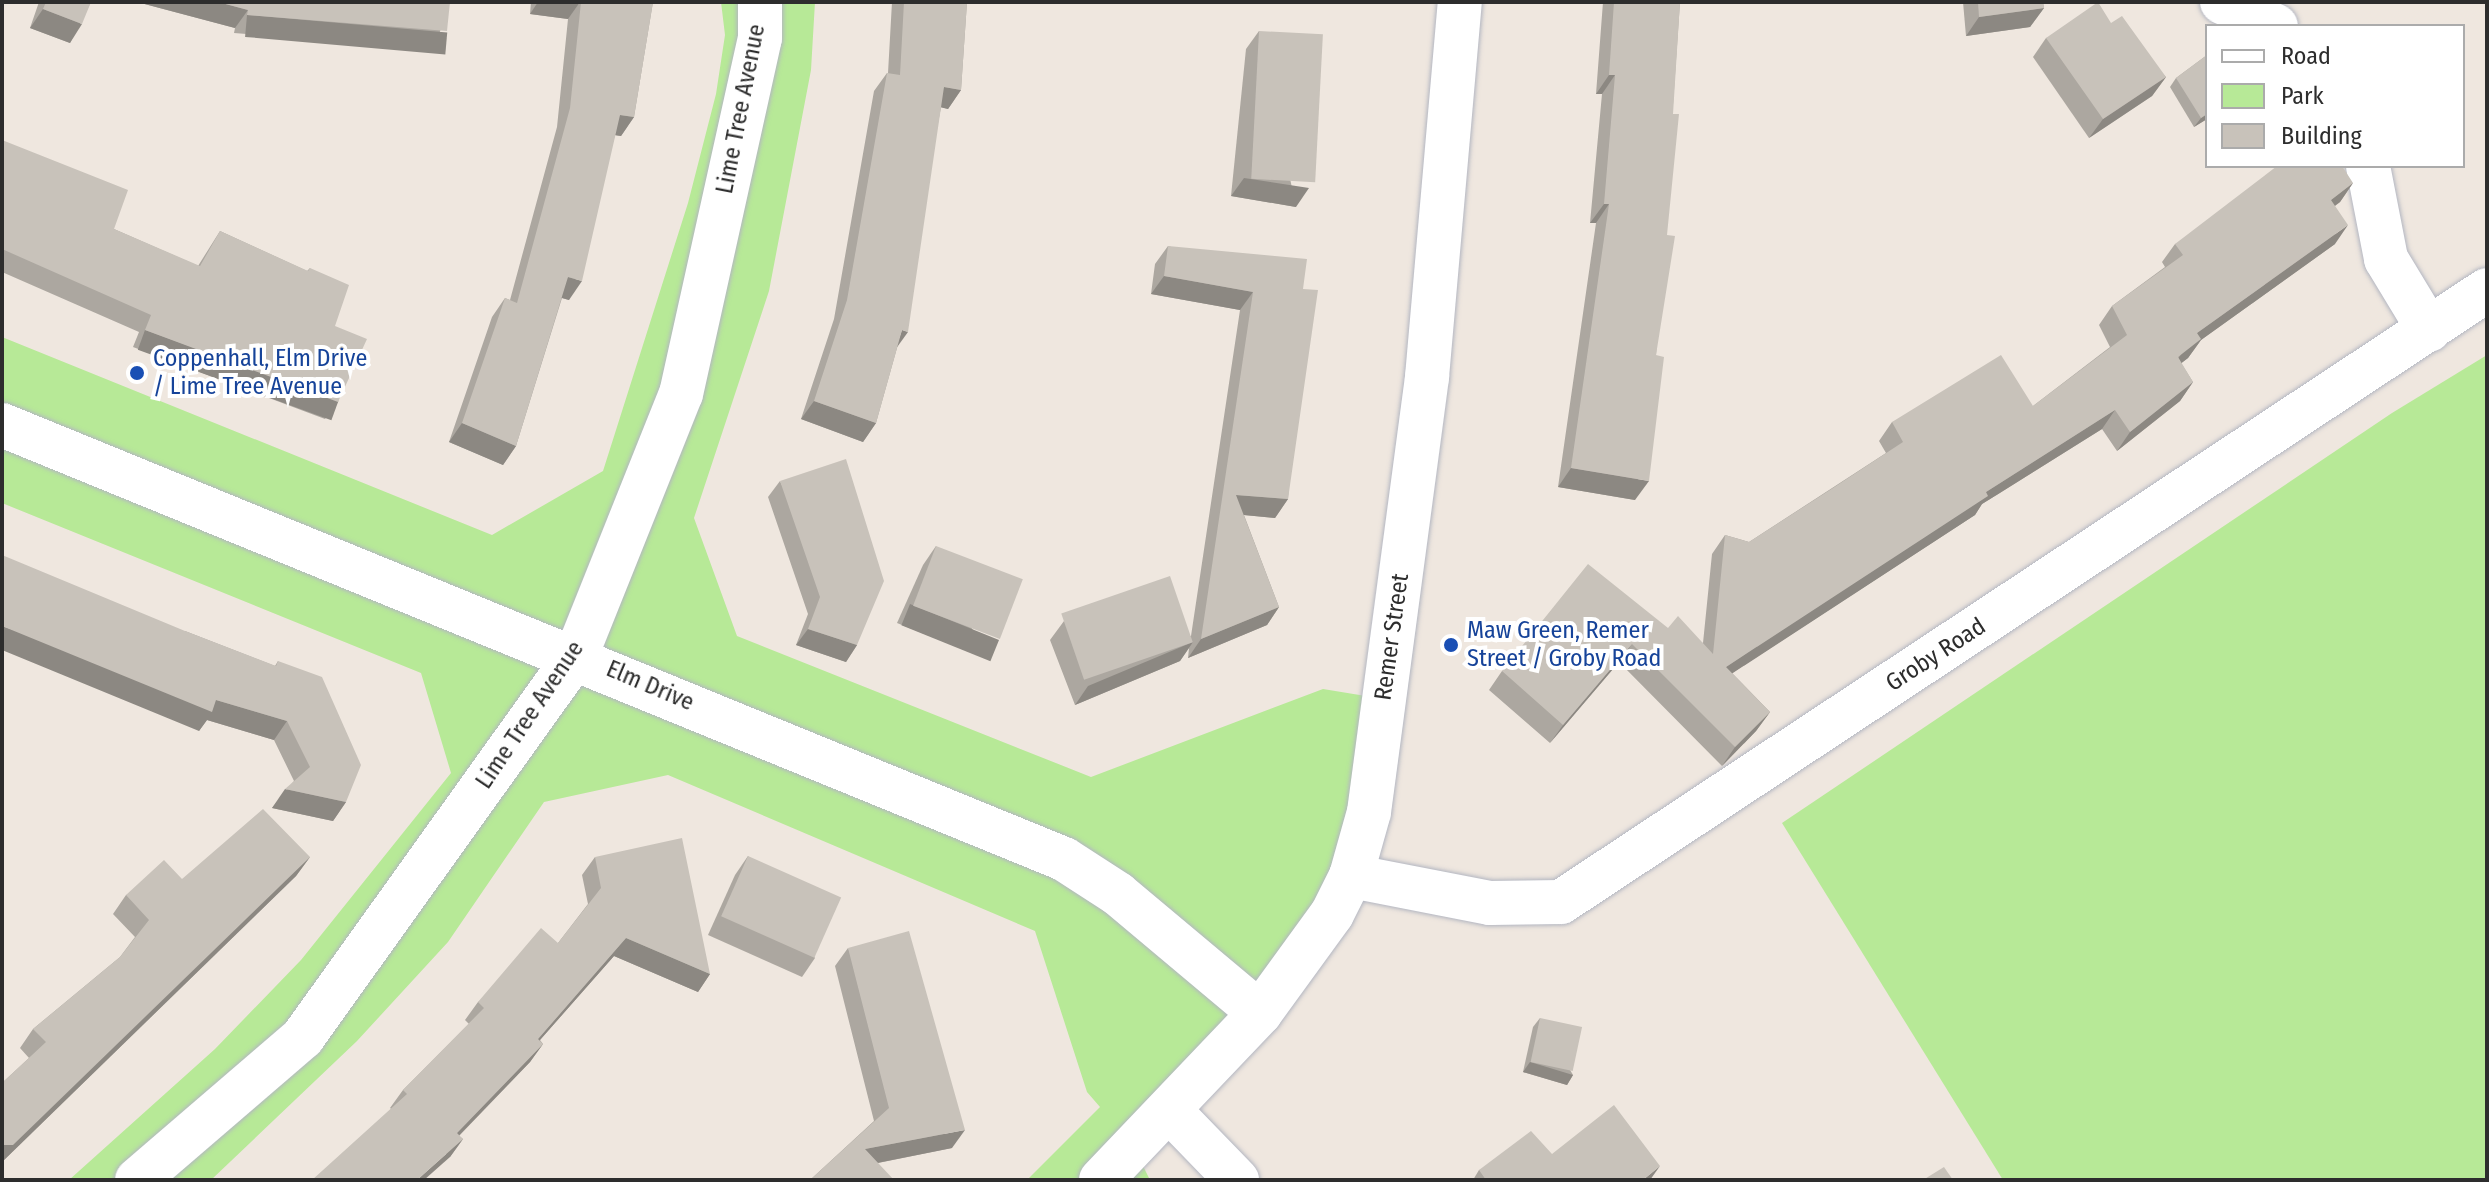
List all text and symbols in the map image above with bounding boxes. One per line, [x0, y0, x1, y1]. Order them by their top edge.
street label: Lime Tree Avenue [710, 22, 772, 196]
legend [2205, 24, 2465, 168]
text: Road [2281, 42, 2331, 70]
text: Park [2281, 82, 2324, 110]
text: Building [2281, 122, 2362, 150]
place label: Coppenhall, Elm Drive / Lime Tree Avenue [153, 345, 367, 401]
marker: Coppenhall, Elm Drive / Lime Tree Avenue [128, 364, 146, 382]
street label: Remer Street [1369, 572, 1415, 702]
street label: Groby Road [1881, 612, 1991, 698]
place label: Maw Green, Remer Street / Groby Road [1467, 617, 1661, 673]
street label: Lime Tree Avenue [470, 636, 590, 794]
marker: Maw Green, Remer Street / Groby Road [1442, 636, 1460, 654]
street label: Elm Drive [602, 655, 698, 717]

